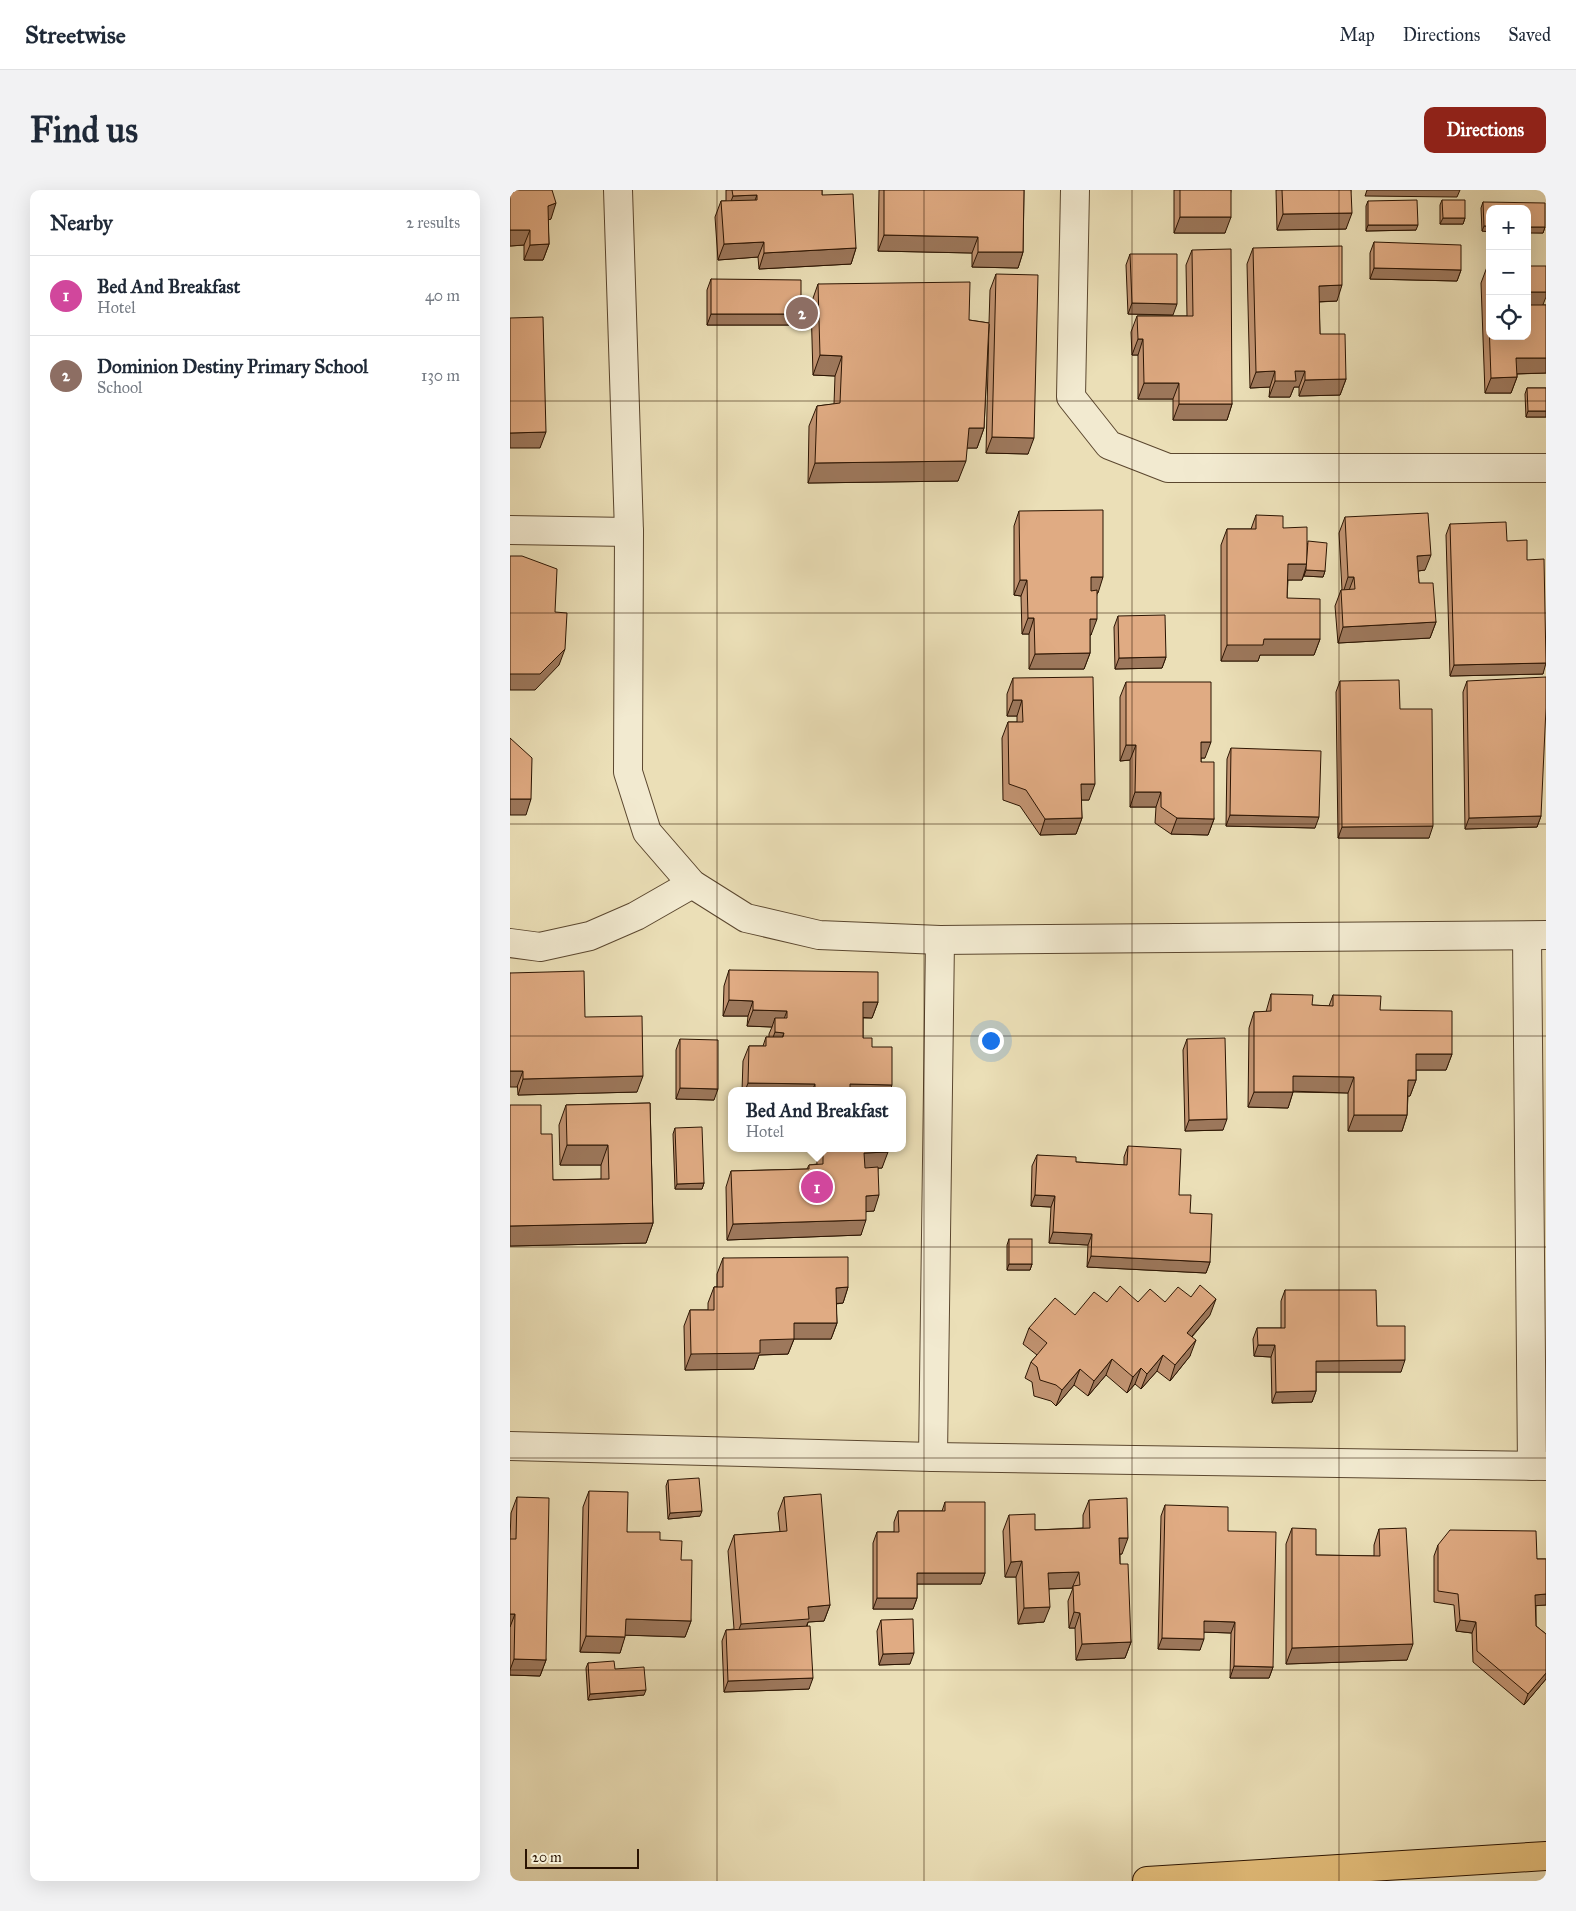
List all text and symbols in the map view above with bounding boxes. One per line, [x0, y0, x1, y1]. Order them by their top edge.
text: Streetwise [25, 20, 126, 50]
text: Map [1339, 24, 1375, 46]
text: Directions [1403, 24, 1480, 46]
text: Saved [1508, 24, 1551, 46]
button: Directions [1424, 107, 1546, 153]
text: Find us [30, 109, 138, 152]
map controls [1486, 205, 1531, 340]
button: + [1486, 205, 1531, 250]
text: Nearby [50, 210, 113, 236]
text: 2 results [406, 213, 460, 232]
button: − [1486, 250, 1531, 295]
text: Bed And Breakfast [97, 275, 240, 298]
text: 1 [63, 286, 69, 305]
text: 40 m [425, 286, 460, 305]
pin: 2 [786, 294, 818, 332]
button: locate [1486, 295, 1531, 340]
text: Hotel [97, 298, 135, 317]
text: Dominion Destiny Primary School [97, 355, 368, 378]
text: 2 [62, 366, 70, 385]
text: 130 m [421, 366, 460, 385]
text: School [97, 378, 142, 397]
your location [978, 1028, 1004, 1054]
popup [728, 1087, 906, 1152]
text: Bed And Breakfast [745, 1099, 889, 1122]
text: Hotel [745, 1122, 784, 1141]
pin: 1 [801, 1168, 833, 1206]
scale bar [525, 1846, 639, 1869]
text: 20 m [532, 1849, 562, 1866]

